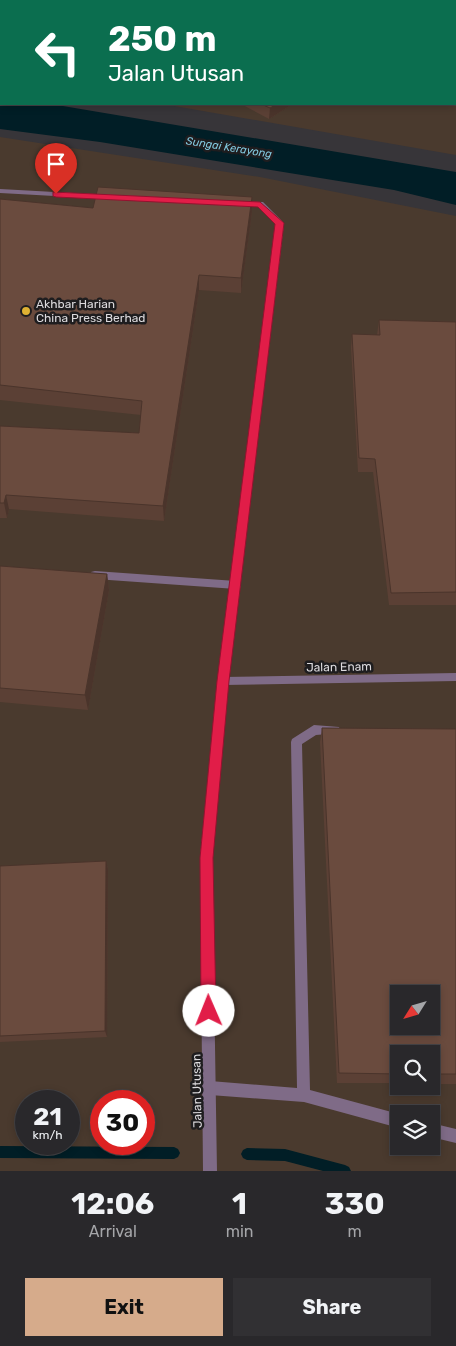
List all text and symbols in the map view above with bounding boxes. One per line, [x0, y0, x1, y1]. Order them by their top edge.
text: 250 m [108, 18, 217, 60]
icon: left [25, 20, 90, 85]
text: Jalan Utusan [108, 60, 244, 87]
water label: Sungai Kerayong [185, 134, 273, 161]
pin [35, 143, 77, 194]
icon: arrive [42, 150, 70, 178]
place label: Akhbar Harian China Press Berhad [36, 297, 145, 325]
marker: Akhbar Harian China Press Berhad [20, 305, 32, 317]
street label: Jalan Enam [306, 659, 372, 675]
position arrow [182, 984, 234, 1036]
north arrow [390, 985, 440, 1035]
map controls [390, 985, 440, 1155]
button: search [390, 1045, 440, 1095]
street label: Jalan Utusan [189, 1054, 205, 1128]
speed limit sign: 30 [90, 1090, 155, 1155]
text: 21 [33, 1102, 62, 1131]
button: layers [390, 1105, 440, 1155]
text: km/h [33, 1128, 62, 1142]
text: 12:06 [71, 1186, 154, 1222]
text: 1 [232, 1186, 247, 1222]
text: 330 [325, 1186, 385, 1222]
text: Arrival [89, 1222, 137, 1241]
text: min [226, 1222, 253, 1241]
text: m [348, 1222, 362, 1241]
button: Exit [25, 1278, 223, 1336]
button: Share [233, 1278, 431, 1336]

